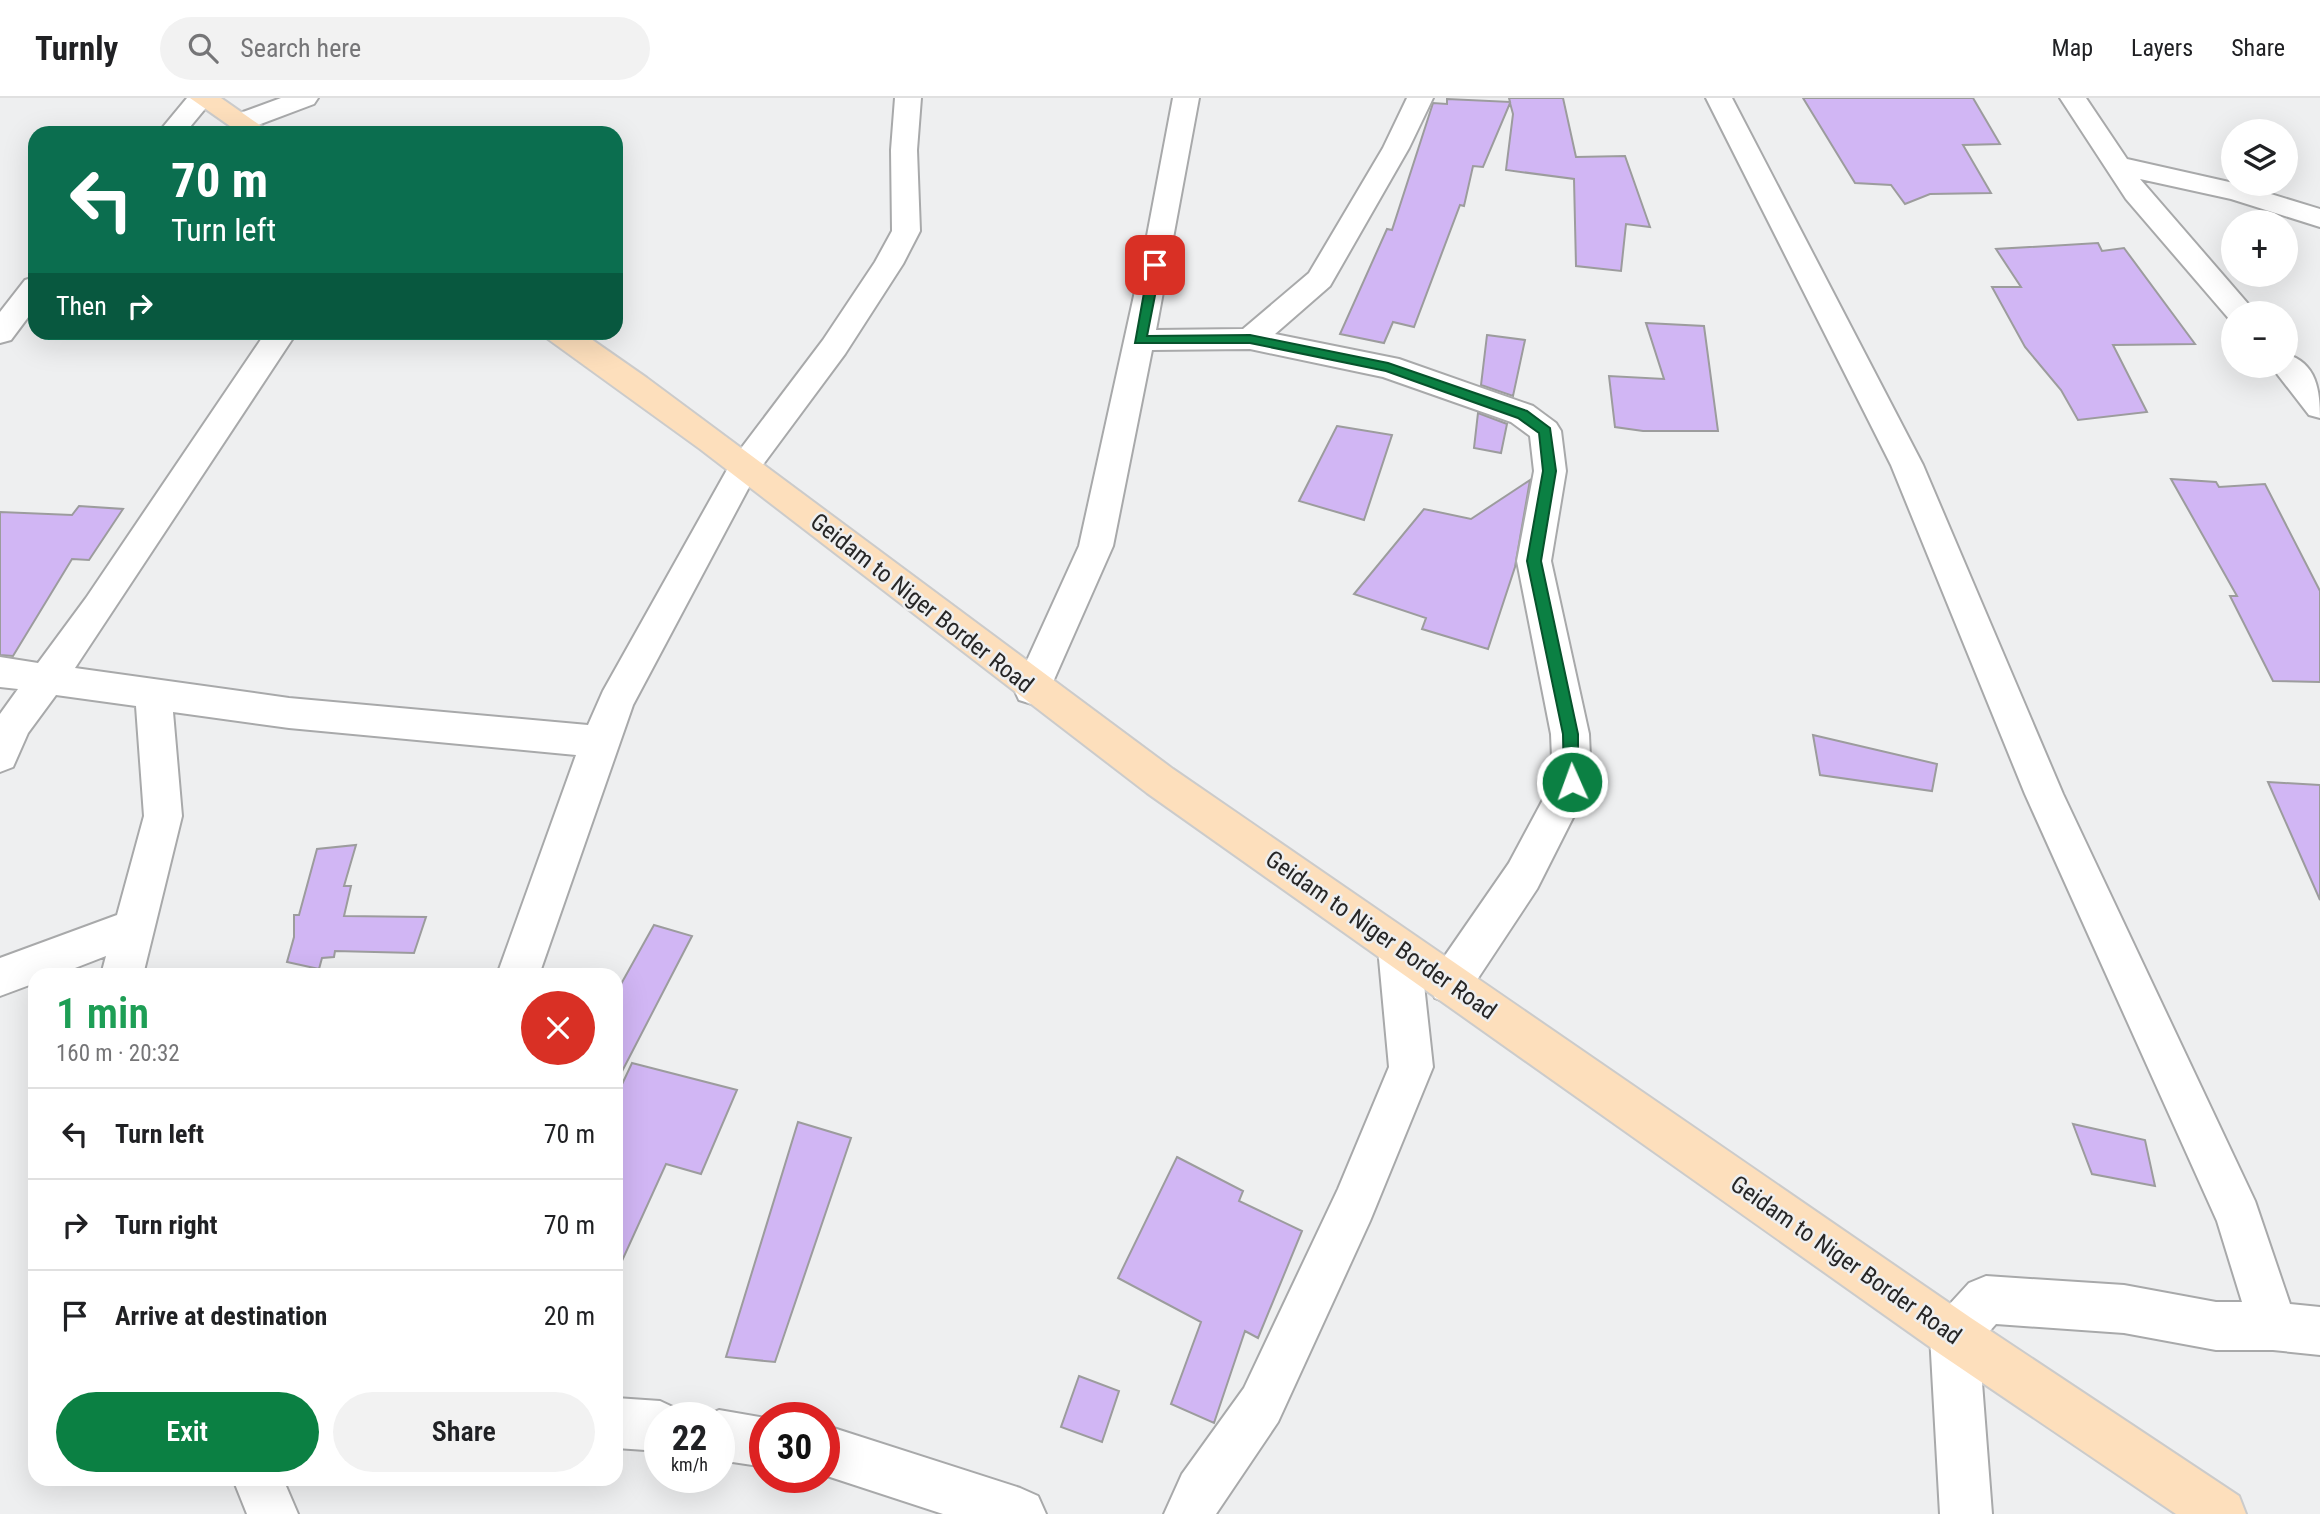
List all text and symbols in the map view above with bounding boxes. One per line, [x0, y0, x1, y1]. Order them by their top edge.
search box [160, 17, 650, 80]
text: Turnly [35, 29, 118, 68]
icon: search [184, 29, 222, 67]
text: Search here [240, 33, 361, 63]
text: Map [2052, 34, 2093, 62]
text: Layers [2131, 34, 2193, 62]
text: Share [2231, 34, 2285, 62]
map controls [2221, 119, 2298, 378]
button: layers [2221, 119, 2298, 196]
text: 70 m [171, 152, 268, 209]
icon: left [56, 154, 147, 245]
button: + [2221, 210, 2298, 287]
text: Turn left [171, 211, 276, 249]
pin [1125, 235, 1185, 295]
icon: arrive [1136, 246, 1174, 284]
icon: right [121, 287, 159, 325]
text: Then [56, 291, 107, 321]
button: − [2221, 301, 2298, 378]
street label: Geidam to Niger Border Road [805, 507, 1039, 699]
position arrow [1535, 745, 1609, 819]
street label: Geidam to Niger Border Road [1260, 845, 1502, 1025]
text: 1 min [56, 989, 149, 1038]
button: close [521, 991, 595, 1065]
text: 160 m · 20:32 [56, 1040, 180, 1067]
icon: left [56, 1115, 94, 1153]
text: Turn left [115, 1119, 204, 1149]
text: 70 m [544, 1119, 595, 1149]
street label: Geidam to Niger Border Road [1725, 1170, 1967, 1350]
icon: right [56, 1206, 94, 1244]
text: Turn right [115, 1210, 217, 1240]
text: 70 m [544, 1210, 595, 1240]
icon: arrive [56, 1297, 94, 1335]
text: Arrive at destination [115, 1301, 327, 1331]
text: 20 m [544, 1301, 595, 1331]
button: Exit [56, 1392, 319, 1472]
button: Share [333, 1392, 595, 1472]
speed limit sign: 30 [749, 1402, 840, 1493]
text: 22 [672, 1418, 707, 1459]
text: km/h [671, 1454, 708, 1475]

